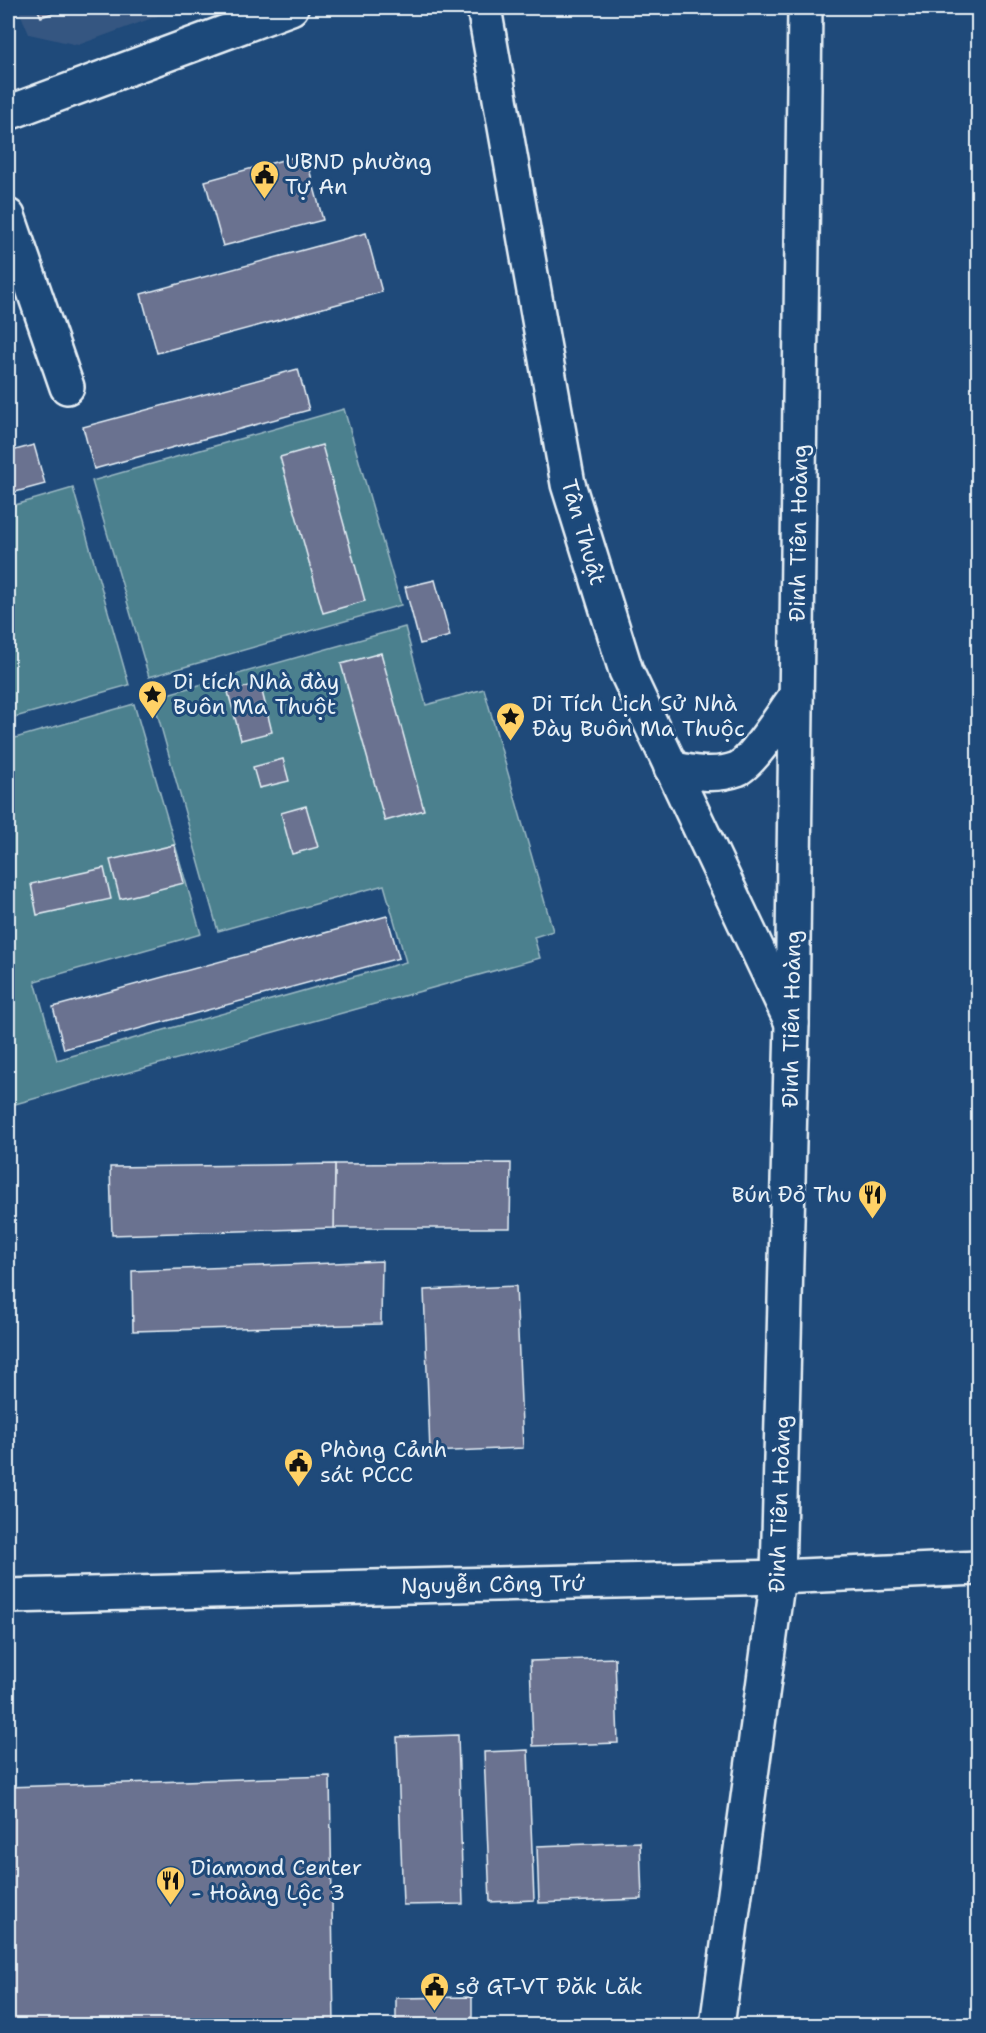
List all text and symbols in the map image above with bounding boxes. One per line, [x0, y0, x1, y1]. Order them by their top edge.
place label: UBND phường Tự An [285, 147, 432, 201]
public building icon: UBND phường Tự An [248, 158, 280, 200]
street label: Đinh Tiên Hoàng [782, 444, 815, 622]
street label: Tân Thuật [555, 476, 612, 588]
place label: Di tích Nhà đày Buôn Ma Thuột [173, 667, 339, 721]
place icon: Di tích Nhà đày Buôn Ma Thuột [136, 678, 168, 720]
place label: Di Tích Lịch Sử Nhà Đày Buôn Ma Thuộc [532, 689, 745, 743]
place icon: Di Tích Lịch Sử Nhà Đày Buôn Ma Thuộc [495, 700, 527, 742]
street label: Đinh Tiên Hoàng [775, 930, 808, 1108]
restaurant icon: Bún Đỏ Thu [857, 1178, 889, 1220]
place label: Bún Đỏ Thu [731, 1180, 852, 1209]
street label: Đinh Tiên Hoàng [762, 1415, 797, 1593]
place label: Phòng Cảnh sát PCCC [320, 1435, 447, 1489]
public building icon: Phòng Cảnh sát PCCC [283, 1446, 315, 1488]
street label: Nguyễn Công Trứ [401, 1568, 586, 1601]
place label: Diamond Center - Hoàng Lộc 3 [191, 1853, 362, 1907]
restaurant icon: Diamond Center - Hoàng Lộc 3 [154, 1864, 186, 1906]
public building icon: sở GT-VT Đăk Lăk [418, 1970, 450, 2012]
place label: sở GT-VT Đăk Lăk [455, 1972, 643, 2001]

